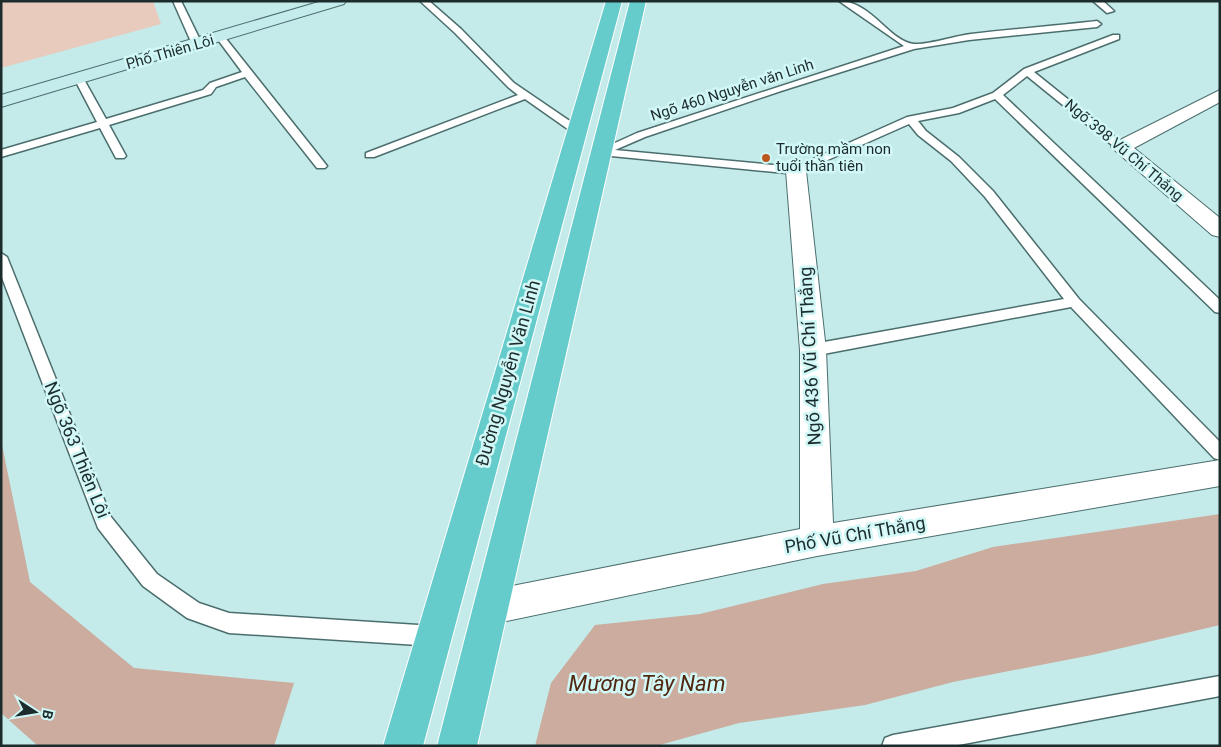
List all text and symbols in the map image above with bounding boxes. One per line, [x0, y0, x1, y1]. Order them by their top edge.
street label: Phố Thiên Lôi [124, 31, 216, 73]
street label: Ngõ 460 Nguyễn văn Linh [648, 55, 816, 125]
street label: Ngõ 398 Vũ Chí Thắng [1061, 95, 1187, 205]
place label: Trường mầm non tuổi thần tiên [776, 140, 891, 175]
marker: Trường mầm non tuổi thần tiên [760, 152, 772, 164]
street label: Ngõ 436 Vũ Chí Thắng [794, 266, 825, 446]
street label: Đường Nguyễn Văn Linh [471, 277, 544, 468]
street label: Ngõ 363 Thiên Lôi [40, 378, 114, 521]
street label: Phố Vũ Chí Thắng [783, 512, 927, 557]
water label: Mương Tây Nam [569, 671, 725, 696]
north arrow [10, 687, 60, 737]
text: B [39, 709, 56, 721]

